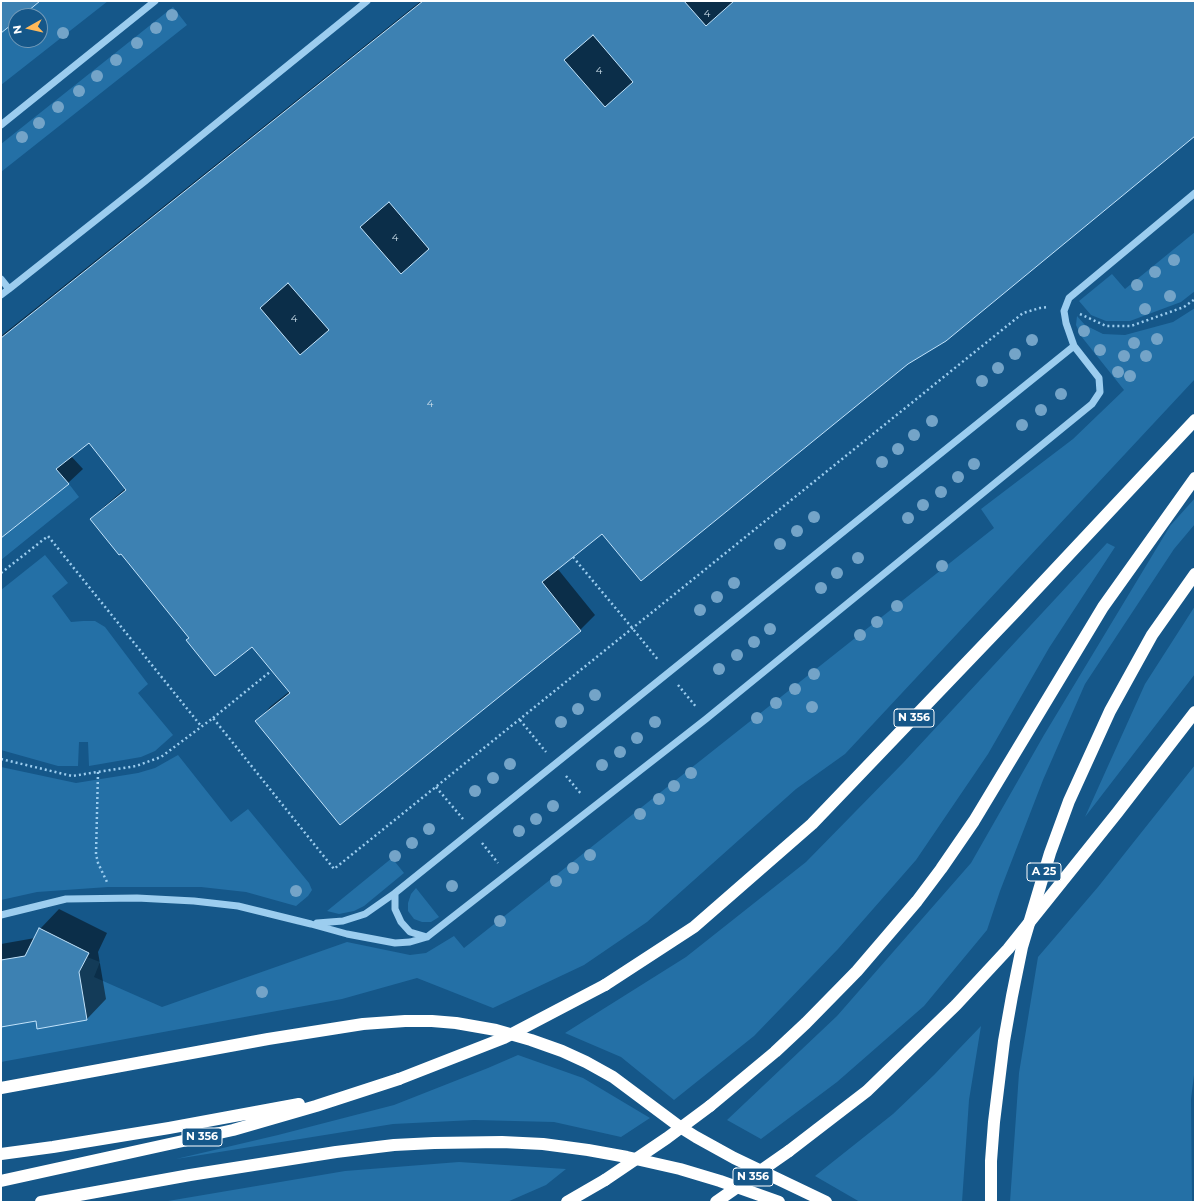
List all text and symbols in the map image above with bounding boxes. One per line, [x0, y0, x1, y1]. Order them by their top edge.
north arrow [8, 8, 48, 48]
house number: 4 [704, 8, 710, 20]
text: N [10, 24, 25, 35]
house number: 4 [596, 65, 602, 77]
house number: 4 [392, 232, 398, 244]
house number: 4 [291, 313, 297, 325]
house number: 4 [427, 398, 433, 410]
road number: N 356 [894, 709, 934, 727]
road number: A 25 [1027, 863, 1061, 881]
road number: N 356 [182, 1128, 222, 1146]
road number: N 356 [733, 1168, 773, 1186]

